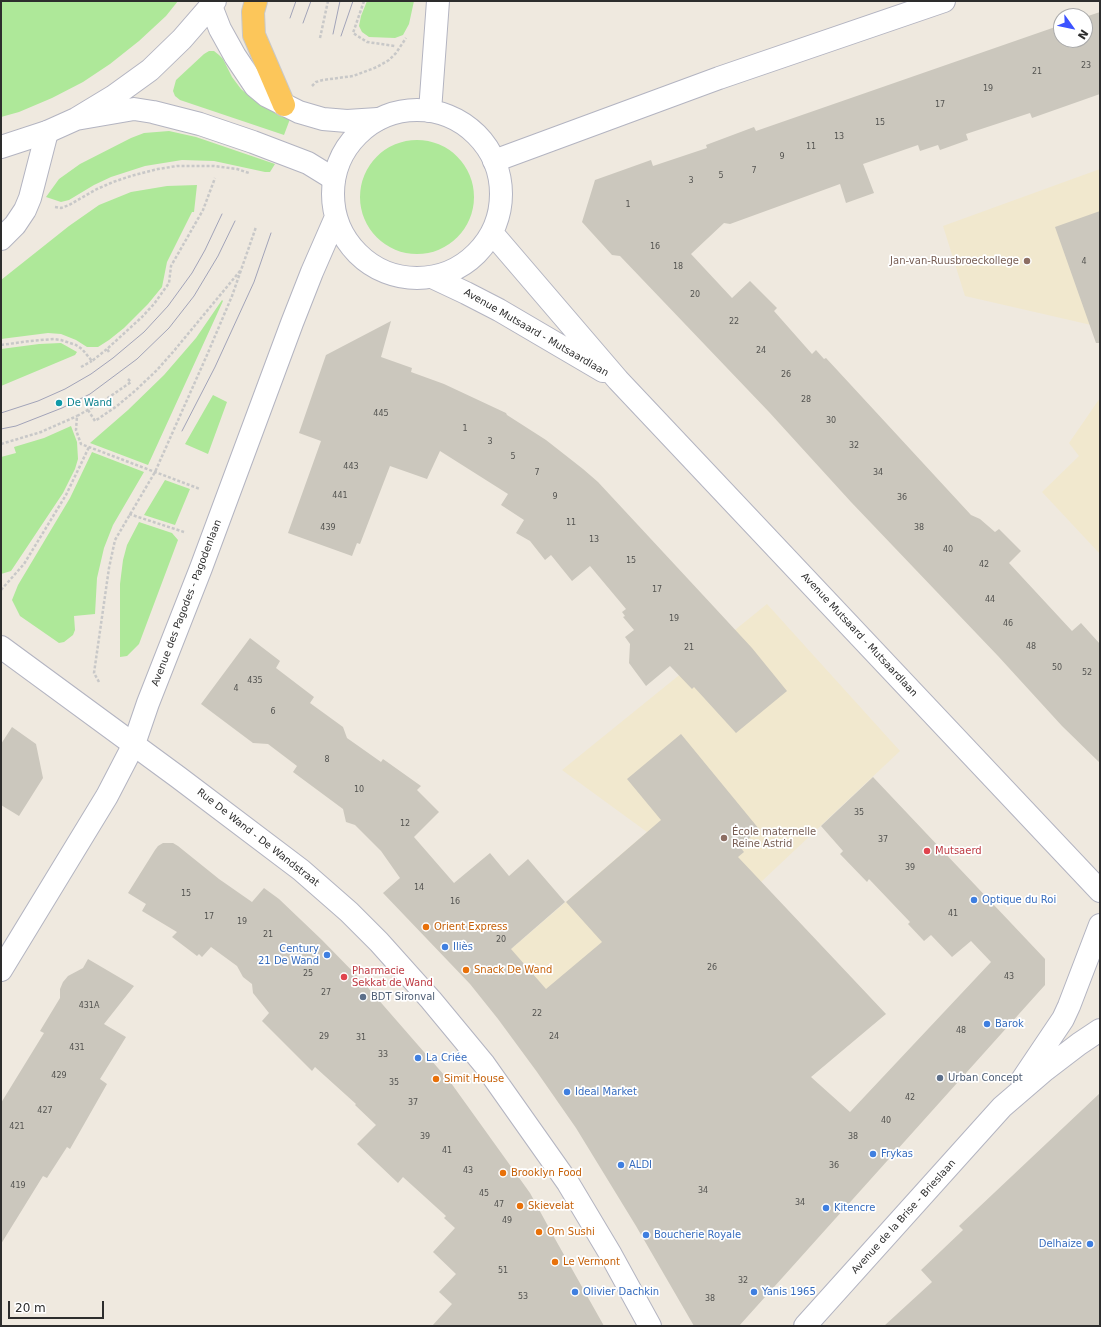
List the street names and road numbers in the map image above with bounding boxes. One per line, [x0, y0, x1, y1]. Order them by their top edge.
street label: Avenue Mutsaard - Mutsaardlaan [462, 287, 610, 379]
street label: Avenue des Pagodes - Pagodenlaan [150, 518, 224, 688]
street label: Avenue Mutsaard - Mutsaardlaan [798, 571, 920, 699]
street label: Rue De Wand - De Wandstraat [195, 787, 321, 889]
street label: Avenue de la Brise - Brieslaan [849, 1157, 959, 1277]

